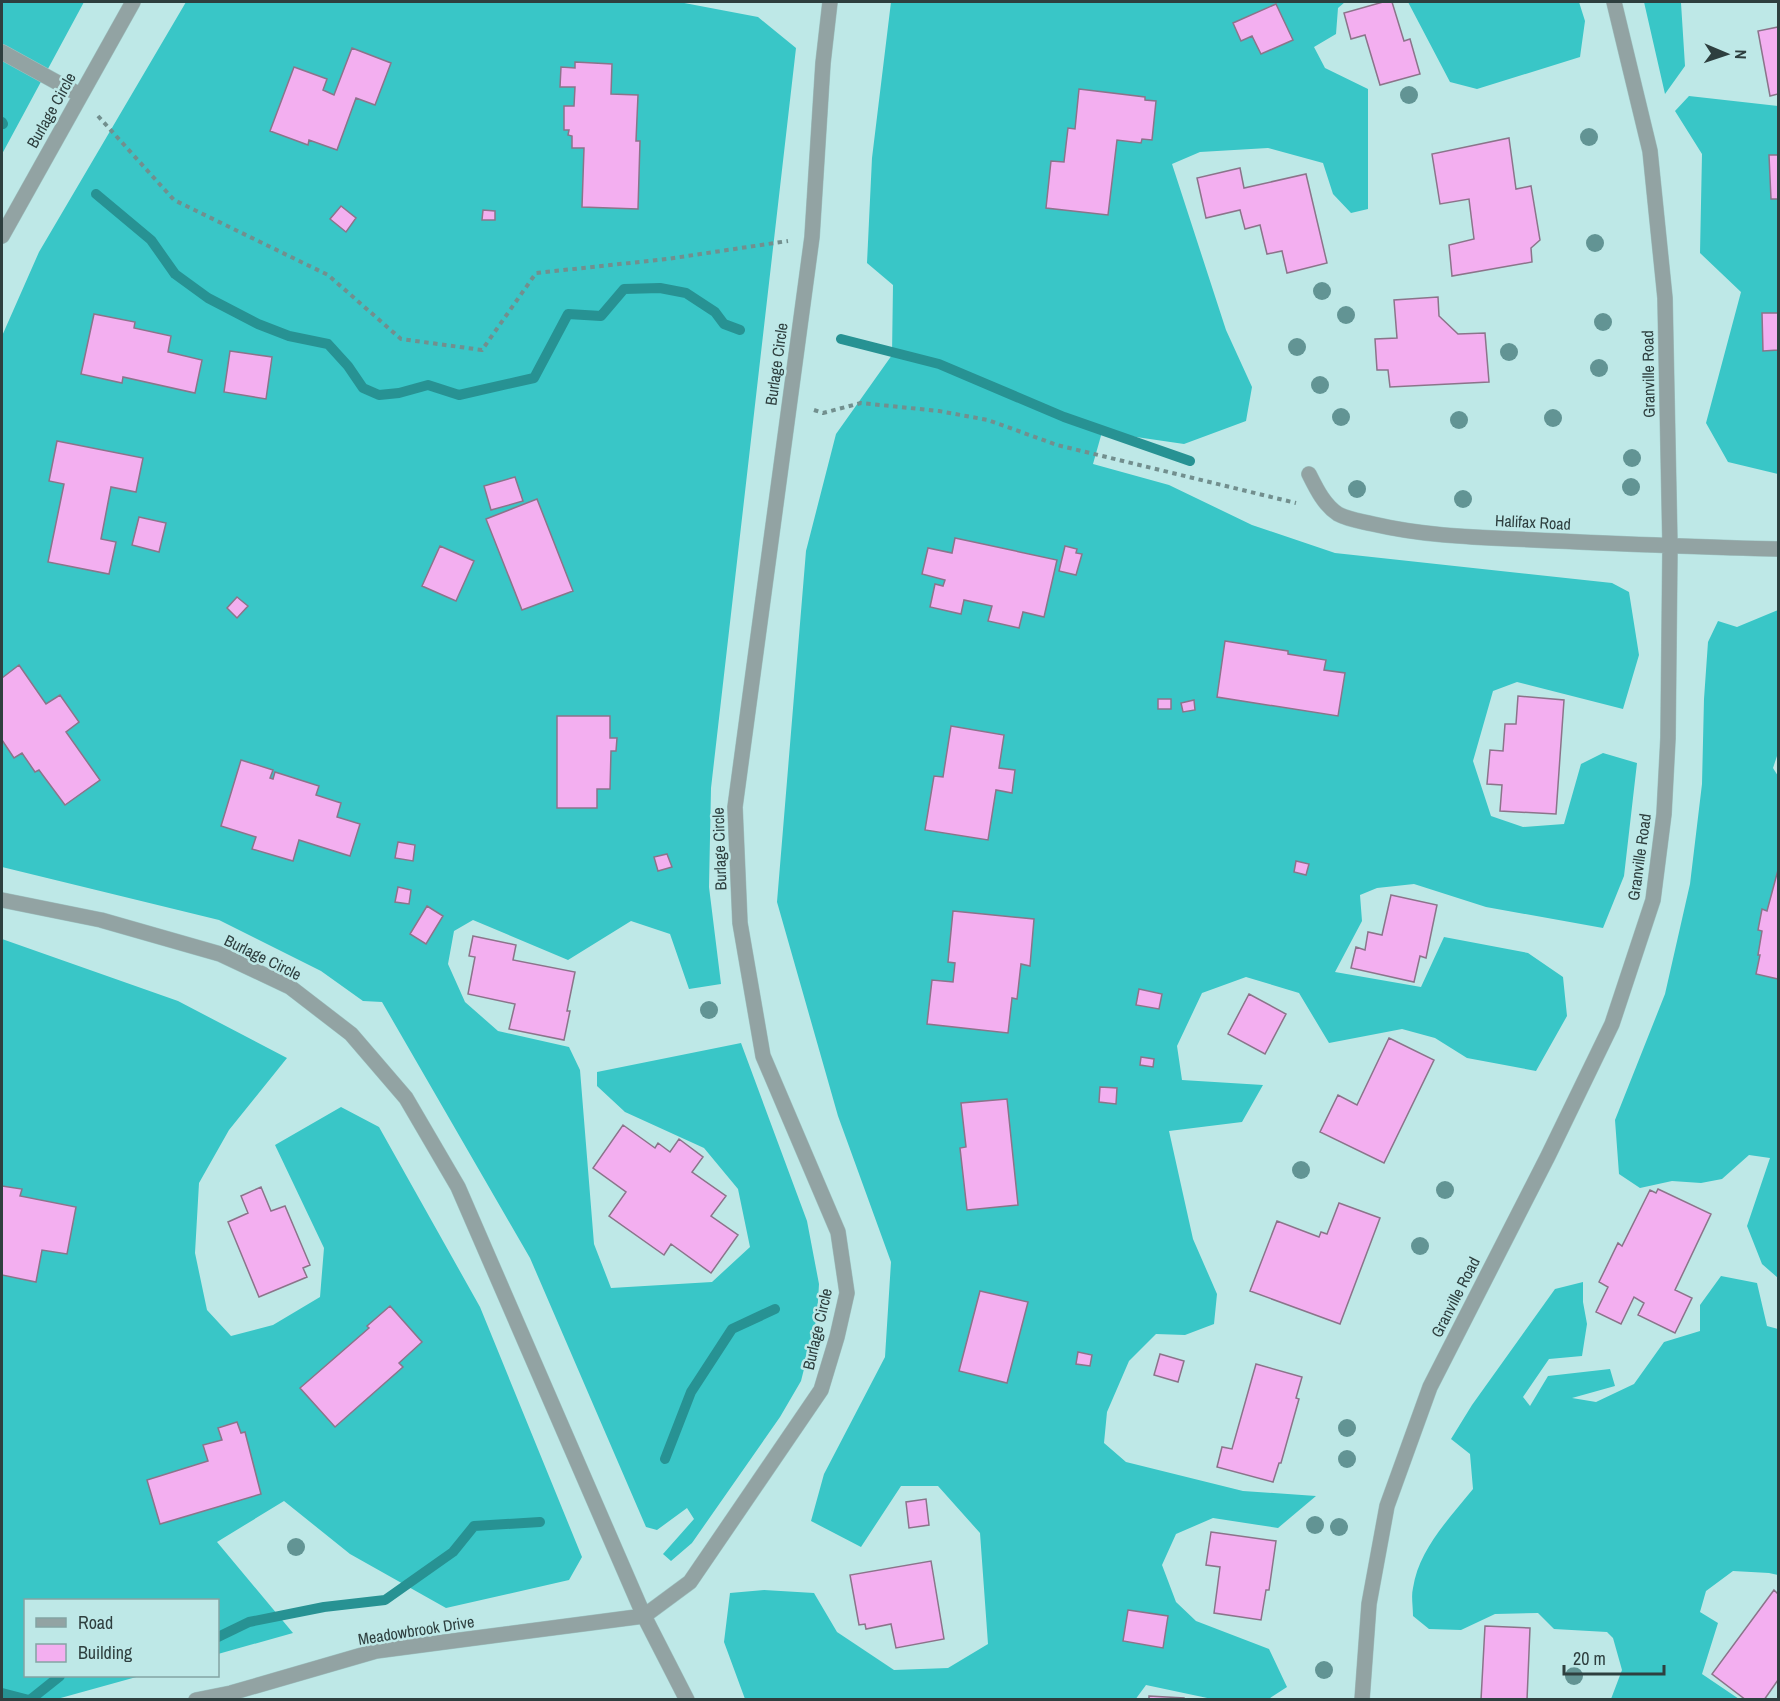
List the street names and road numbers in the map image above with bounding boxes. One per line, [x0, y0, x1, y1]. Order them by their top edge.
street label: Burlage Circle [21, 68, 81, 152]
street label: Burlage Circle [759, 321, 793, 407]
street label: Granville Road [1636, 330, 1660, 418]
street label: Halifax Road [1495, 509, 1571, 535]
street label: Burlage Circle [707, 807, 731, 891]
street label: Granville Road [1622, 812, 1656, 902]
street label: Burlage Circle [221, 929, 305, 985]
street label: Granville Road [1425, 1253, 1485, 1341]
street label: Burlage Circle [797, 1286, 837, 1372]
street label: Meadowbrook Drive [356, 1610, 476, 1650]

